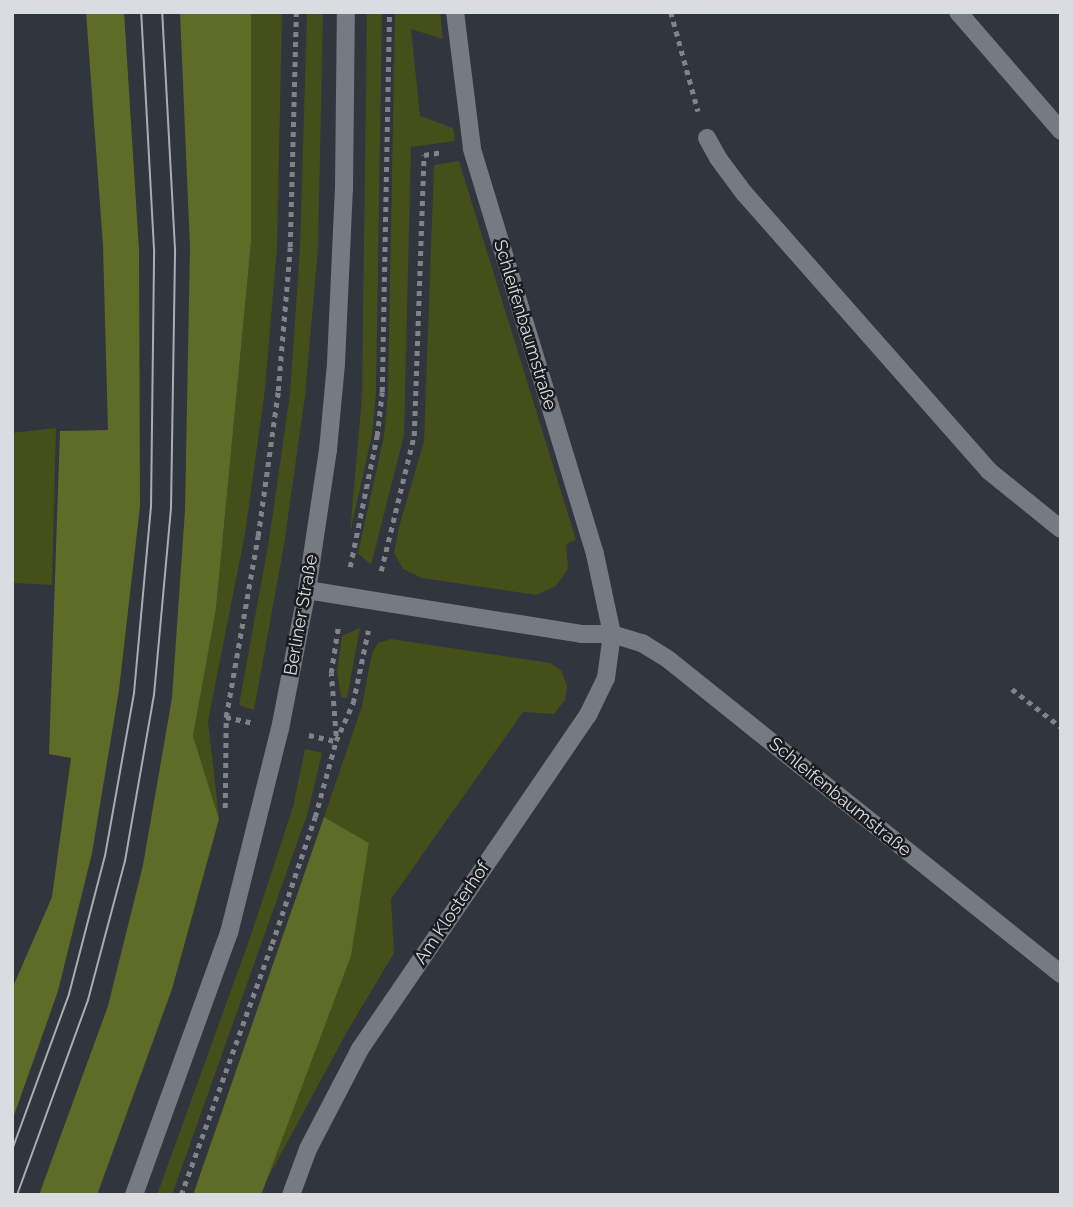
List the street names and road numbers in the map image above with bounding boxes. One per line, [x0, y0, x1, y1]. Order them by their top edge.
street label: Schleifenbaumstraße [489, 237, 561, 413]
street label: Berliner Straße [280, 553, 322, 677]
street label: Schleifenbaumstraße [764, 733, 916, 861]
street label: Am Klosterhof [410, 858, 494, 968]

